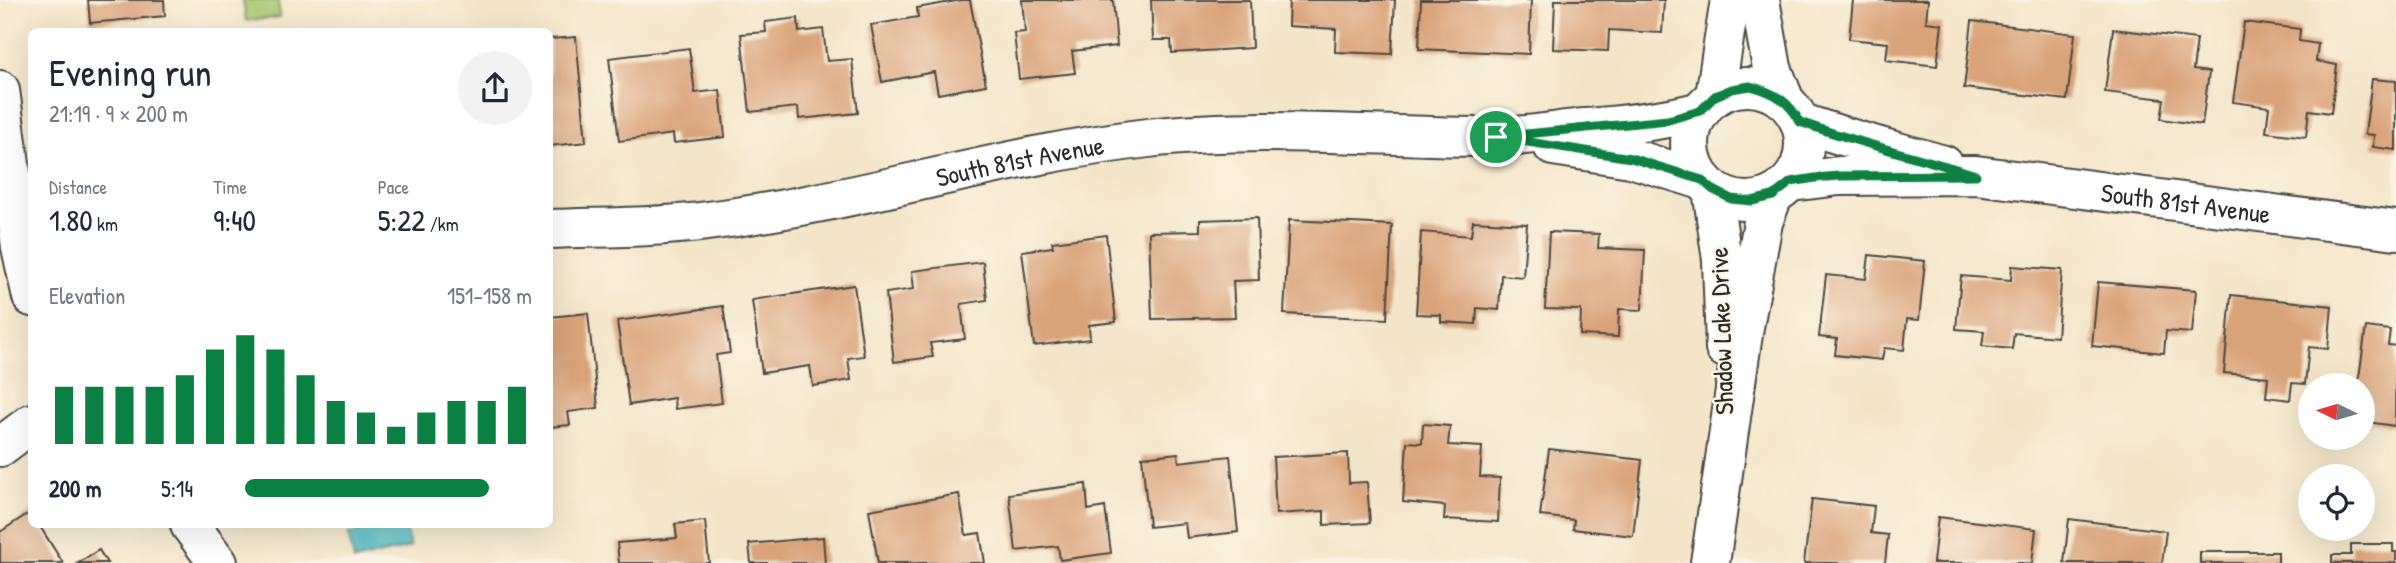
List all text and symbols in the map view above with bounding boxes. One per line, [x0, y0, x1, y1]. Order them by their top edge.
text: Evening run [49, 46, 212, 98]
button: share [458, 51, 532, 125]
text: 21:19 · 9 × 200 m [49, 98, 188, 129]
pin [1466, 107, 1526, 167]
icon: arrive [1477, 118, 1515, 156]
street label: South 81st Avenue [932, 127, 1106, 194]
text: Distance [49, 174, 107, 200]
text: Time [213, 174, 247, 200]
text: Pace [378, 174, 409, 200]
street label: South 81st Avenue [2099, 174, 2273, 231]
text: 1.80 [49, 200, 93, 240]
text: 9:40 [213, 200, 256, 240]
text: 5:22 [378, 200, 425, 240]
text: km [93, 211, 118, 237]
text: /km [425, 211, 459, 237]
street label: Shadow Lake Drive [1701, 247, 1741, 415]
text: Elevation [49, 280, 125, 311]
text: 151–158 m [447, 280, 532, 311]
north arrow [2298, 373, 2375, 450]
map controls [2298, 373, 2375, 541]
button: locate [2298, 464, 2375, 541]
text: 200 m [49, 473, 101, 504]
text: 5:14 [161, 473, 193, 504]

